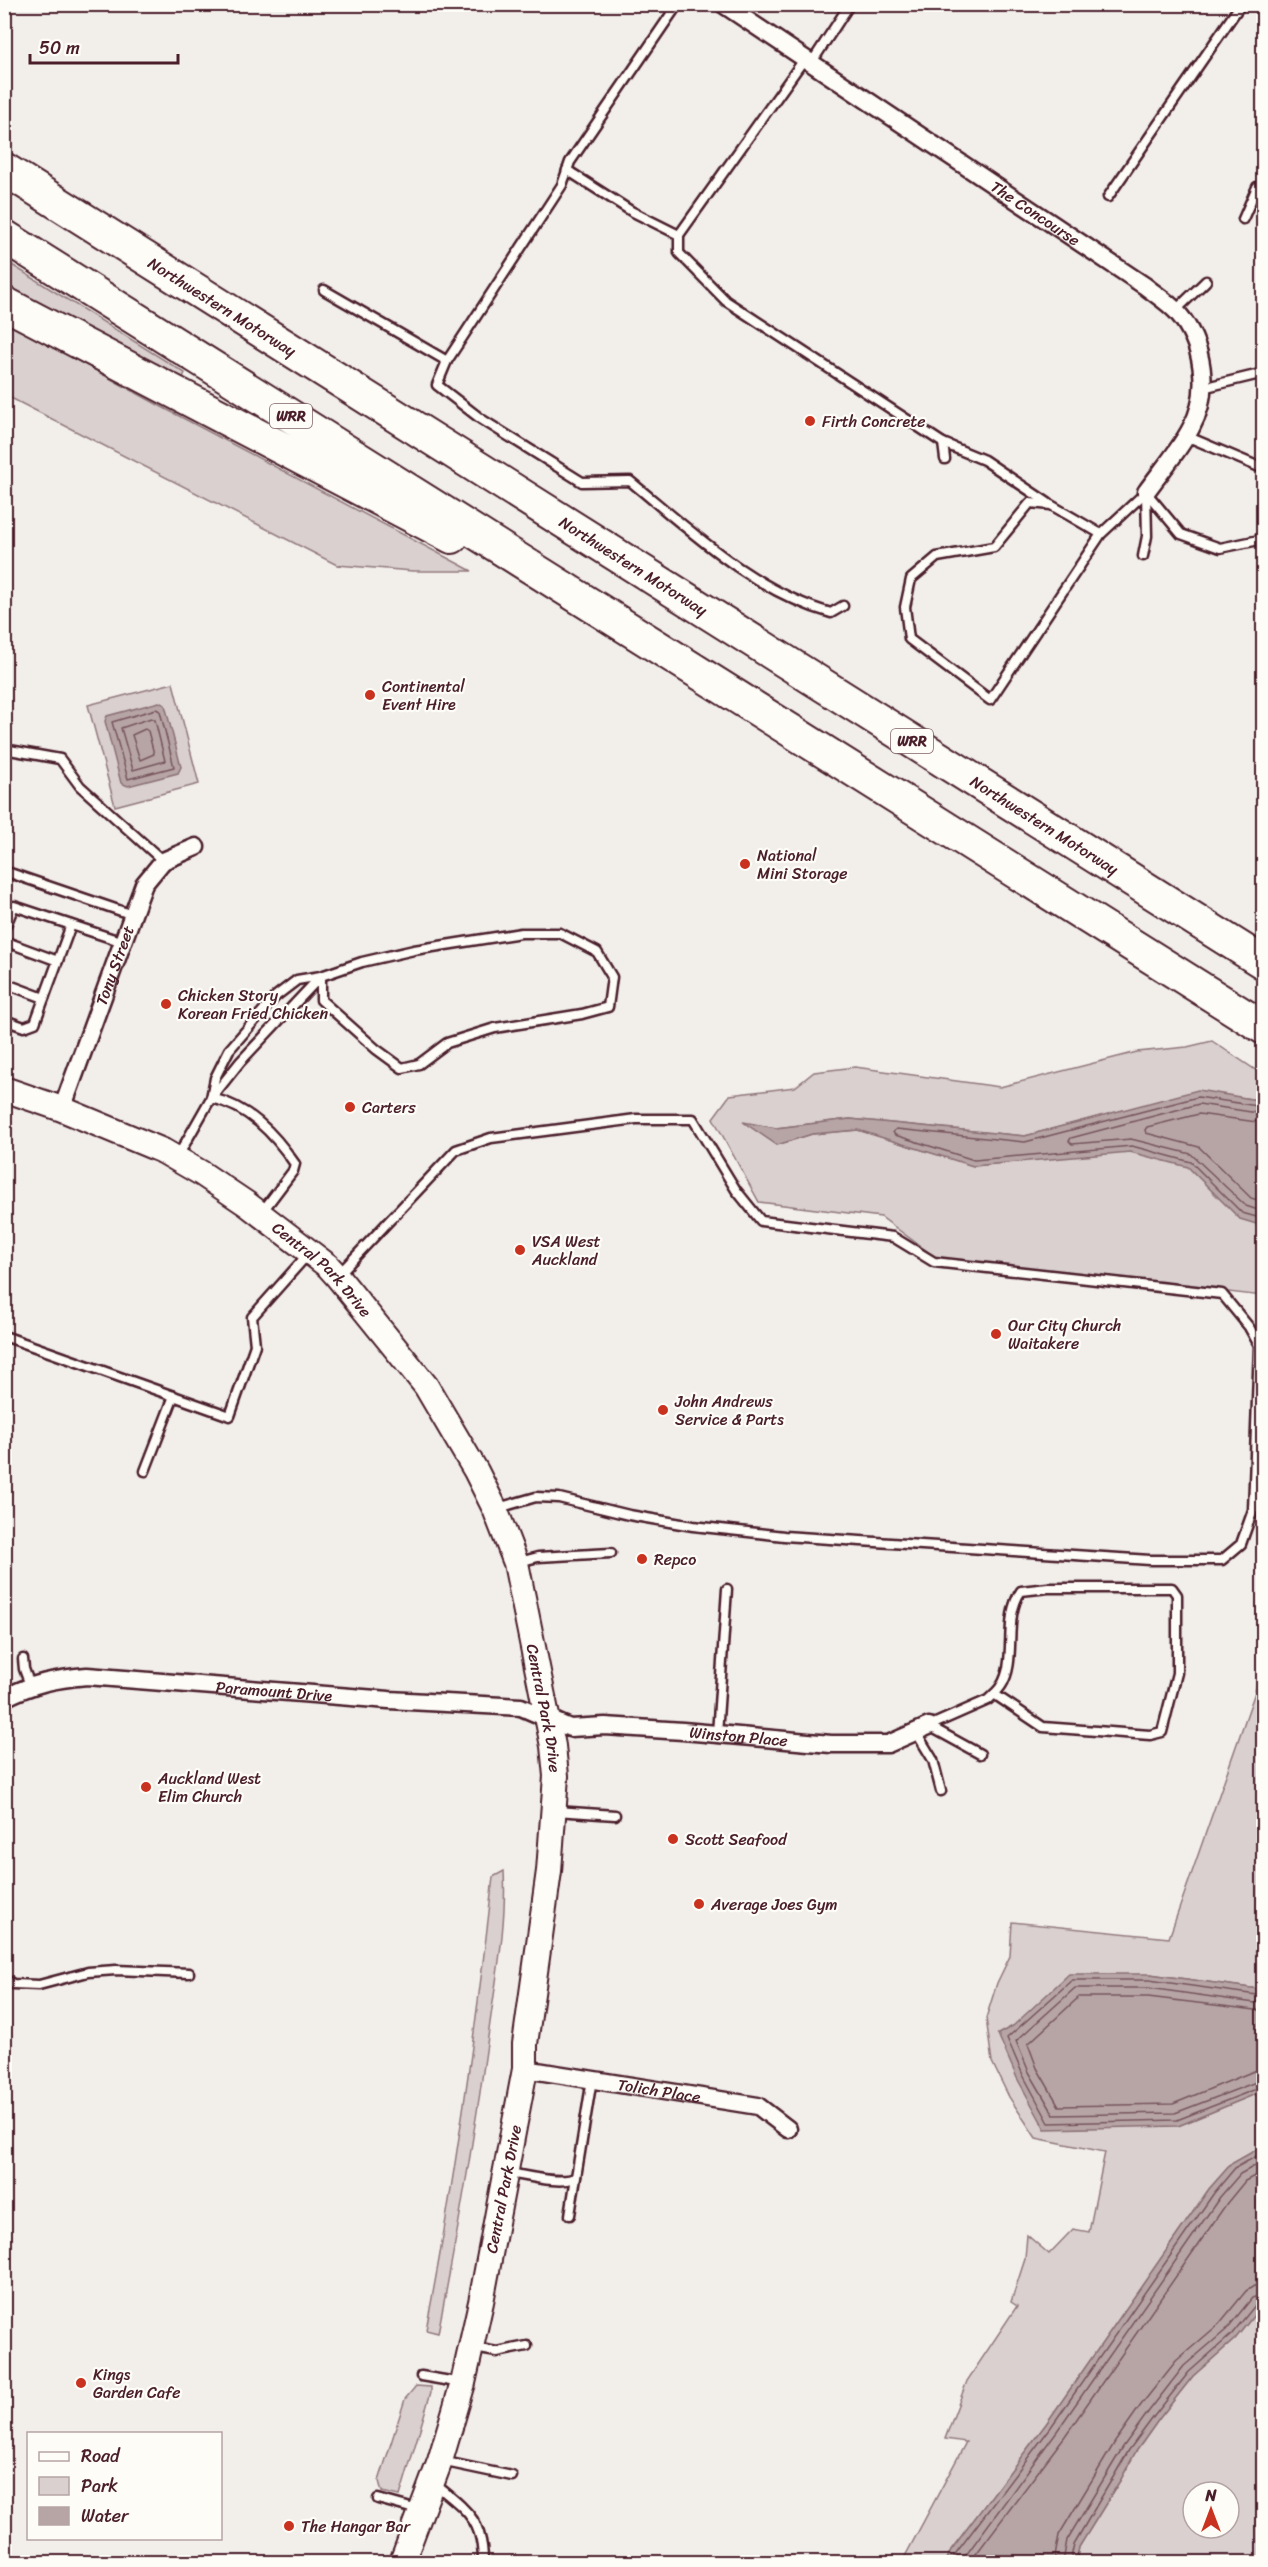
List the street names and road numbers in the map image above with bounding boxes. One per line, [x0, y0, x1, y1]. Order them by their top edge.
street label: The Concourse [984, 173, 1086, 254]
street label: Northwestern Motorway [142, 249, 303, 365]
road number: WRR [270, 404, 312, 428]
street label: Northwestern Motorway [553, 508, 714, 624]
road number: WRR [891, 729, 933, 753]
street label: Northwestern Motorway [964, 767, 1125, 883]
street label: Tony Street [87, 921, 143, 1010]
street label: Central Park Drive [265, 1214, 379, 1324]
street label: Central Park Drive [518, 1641, 570, 1774]
street label: Paramount Drive [215, 1672, 334, 1710]
street label: Winston Place [688, 1718, 789, 1755]
street label: Tolich Place [616, 2070, 703, 2112]
street label: Central Park Drive [477, 2122, 530, 2256]

